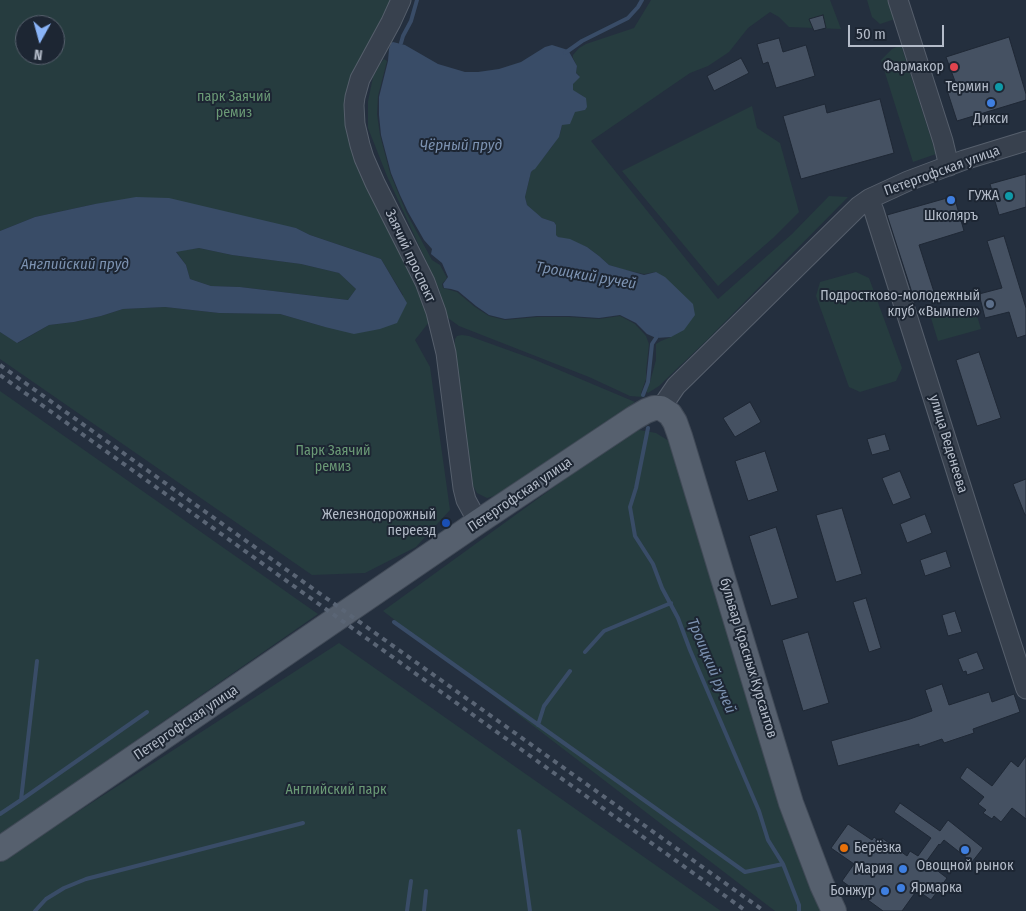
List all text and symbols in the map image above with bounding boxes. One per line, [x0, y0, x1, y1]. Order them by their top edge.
north arrow [15, 15, 65, 65]
scale bar [851, 15, 947, 47]
text: 50 m [856, 25, 886, 43]
text: N [33, 45, 43, 63]
place label: Фармакор [883, 59, 944, 75]
marker: Фармакор [948, 61, 960, 73]
place label: Термин [945, 79, 989, 95]
marker: Термин [993, 81, 1005, 93]
park label: парк Заячий ремиз [197, 89, 271, 121]
marker: Дикси [985, 97, 997, 109]
place label: Дикси [973, 111, 1009, 127]
water label: Чёрный пруд [420, 137, 502, 155]
street label: Петергофская улица [882, 142, 1002, 200]
place label: ГУЖА [968, 188, 999, 204]
marker: ГУЖА [1003, 190, 1015, 202]
marker: Школяръ [945, 194, 957, 206]
street label: Заячий проспект [381, 207, 439, 305]
place label: Школяръ [924, 208, 978, 224]
water label: Английский пруд [21, 256, 129, 274]
water label: Троицкий ручей [535, 258, 637, 294]
place label: Подростково-молодежный клуб «Вымпел» [820, 288, 980, 321]
marker: Подростково-молодежный клуб «Вымпел» [984, 298, 996, 310]
street label: улица Веденеева [925, 393, 971, 495]
park label: Парк Заячий ремиз [295, 443, 371, 476]
street label: Петергофская улица [465, 454, 575, 536]
place label: Железнодорожный переезд [322, 507, 436, 540]
marker: Железнодорожный переезд [440, 517, 452, 529]
street label: бульвар Красных Курсантов [716, 576, 780, 740]
water label: Троицкий ручей [683, 616, 739, 716]
street label: Петергофская улица [131, 682, 241, 764]
park label: Английский парк [286, 782, 386, 798]
place label: Берёзка [854, 840, 902, 856]
marker: Берёзка [838, 842, 850, 854]
marker: Овощной рынок [959, 844, 971, 856]
place label: Овощной рынок [916, 858, 1014, 874]
place label: Мария [854, 861, 893, 877]
marker: Мария [897, 863, 909, 875]
place label: Ярмарка [911, 880, 962, 896]
marker: Ярмарка [895, 882, 907, 894]
place label: Бонжур [830, 883, 875, 899]
marker: Бонжур [879, 885, 891, 897]

